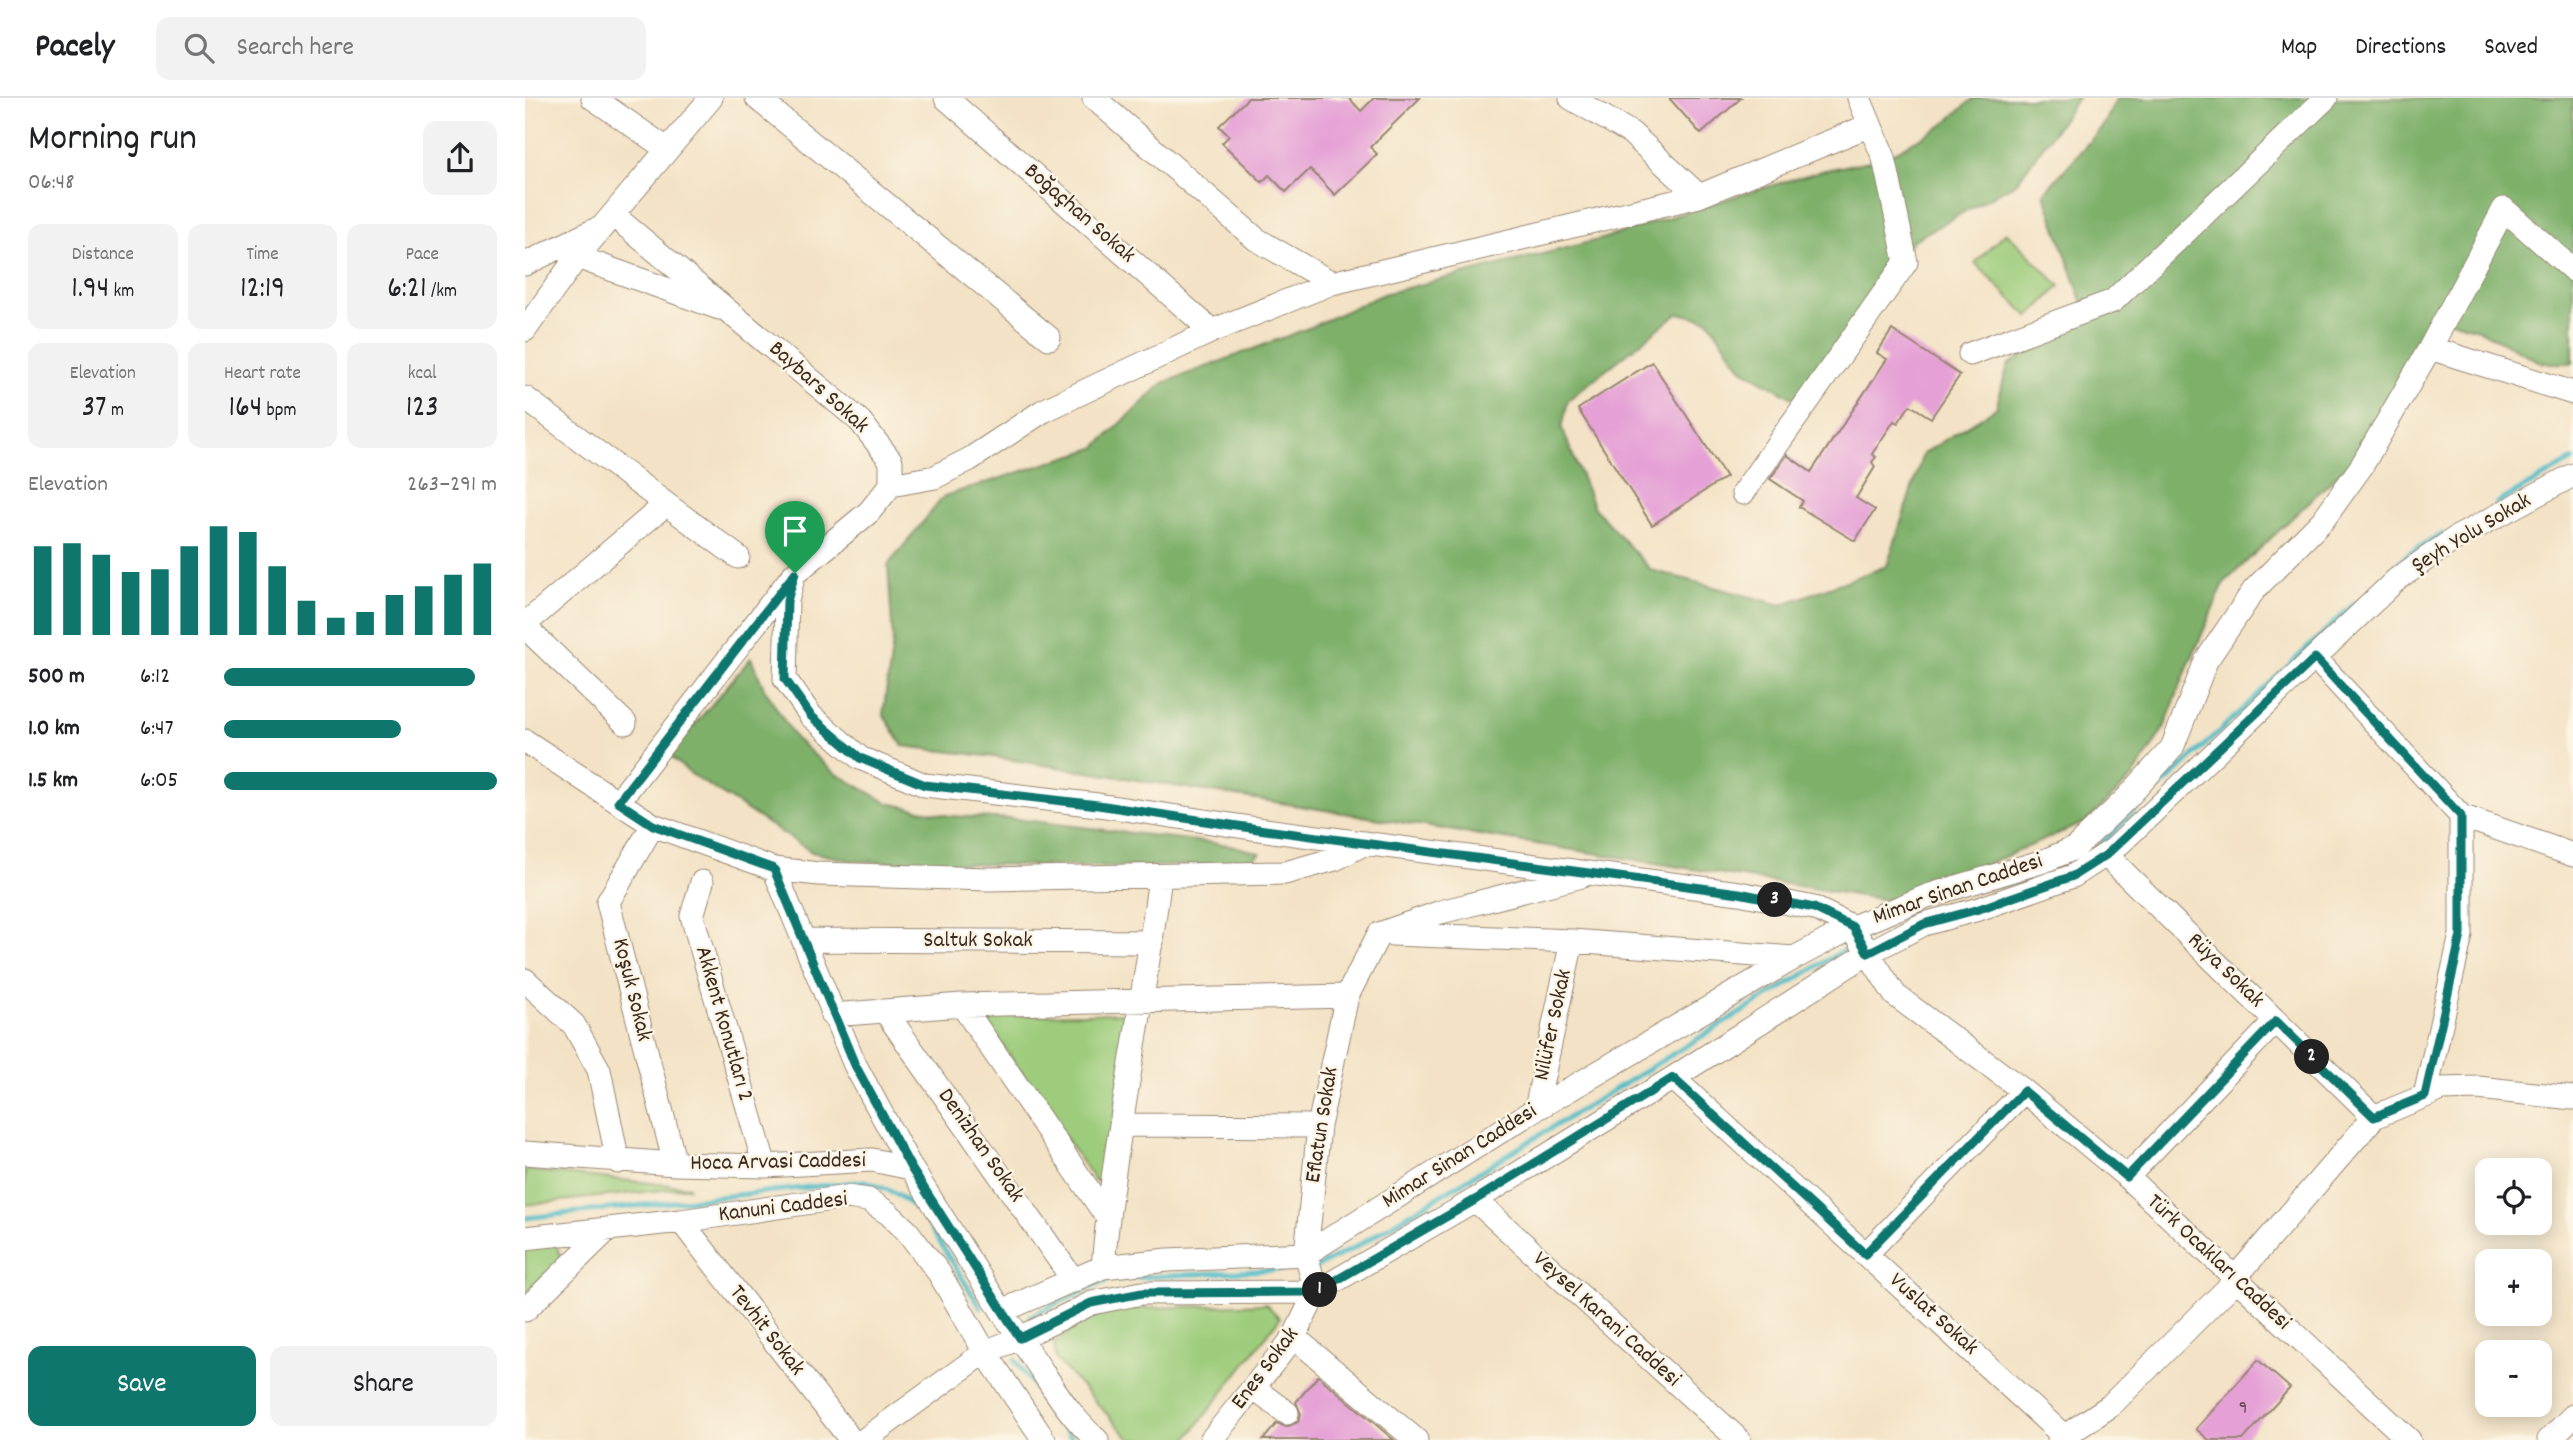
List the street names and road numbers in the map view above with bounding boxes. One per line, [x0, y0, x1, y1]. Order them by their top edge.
street label: Boğaçhan Sokak [1016, 156, 1142, 272]
street label: Baybars Sokak [760, 334, 876, 442]
street label: Şeyh Yolu Sokak [2406, 485, 2538, 583]
street label: Mimar Sinan Caddesi [1869, 846, 2047, 934]
street label: Saltuk Sokak [923, 925, 1033, 958]
street label: Rüya Sokak [2179, 926, 2271, 1016]
street label: Koşuk Sokak [602, 935, 660, 1045]
street label: Akkent Konutları 2 [685, 942, 761, 1106]
street label: Nilüfer Sokak [1526, 966, 1582, 1084]
street label: Eflatun Sokak [1298, 1065, 1348, 1185]
street label: Denizhan Sokak [928, 1082, 1032, 1210]
street label: Mimar Sinan Caddesi [1376, 1096, 1544, 1218]
street label: Hoca Arvasi Caddesi [690, 1145, 866, 1181]
street label: Kanuni Caddesi [717, 1184, 849, 1232]
street label: Türk Ocakları Caddesi [2138, 1187, 2298, 1339]
street label: Veysel Karani Caddesi [1524, 1244, 1688, 1396]
street label: Vuslat Sokak [1881, 1266, 1985, 1364]
street label: Tevhit Sokak [720, 1279, 812, 1383]
street label: Enes Sokak [1224, 1321, 1308, 1417]

